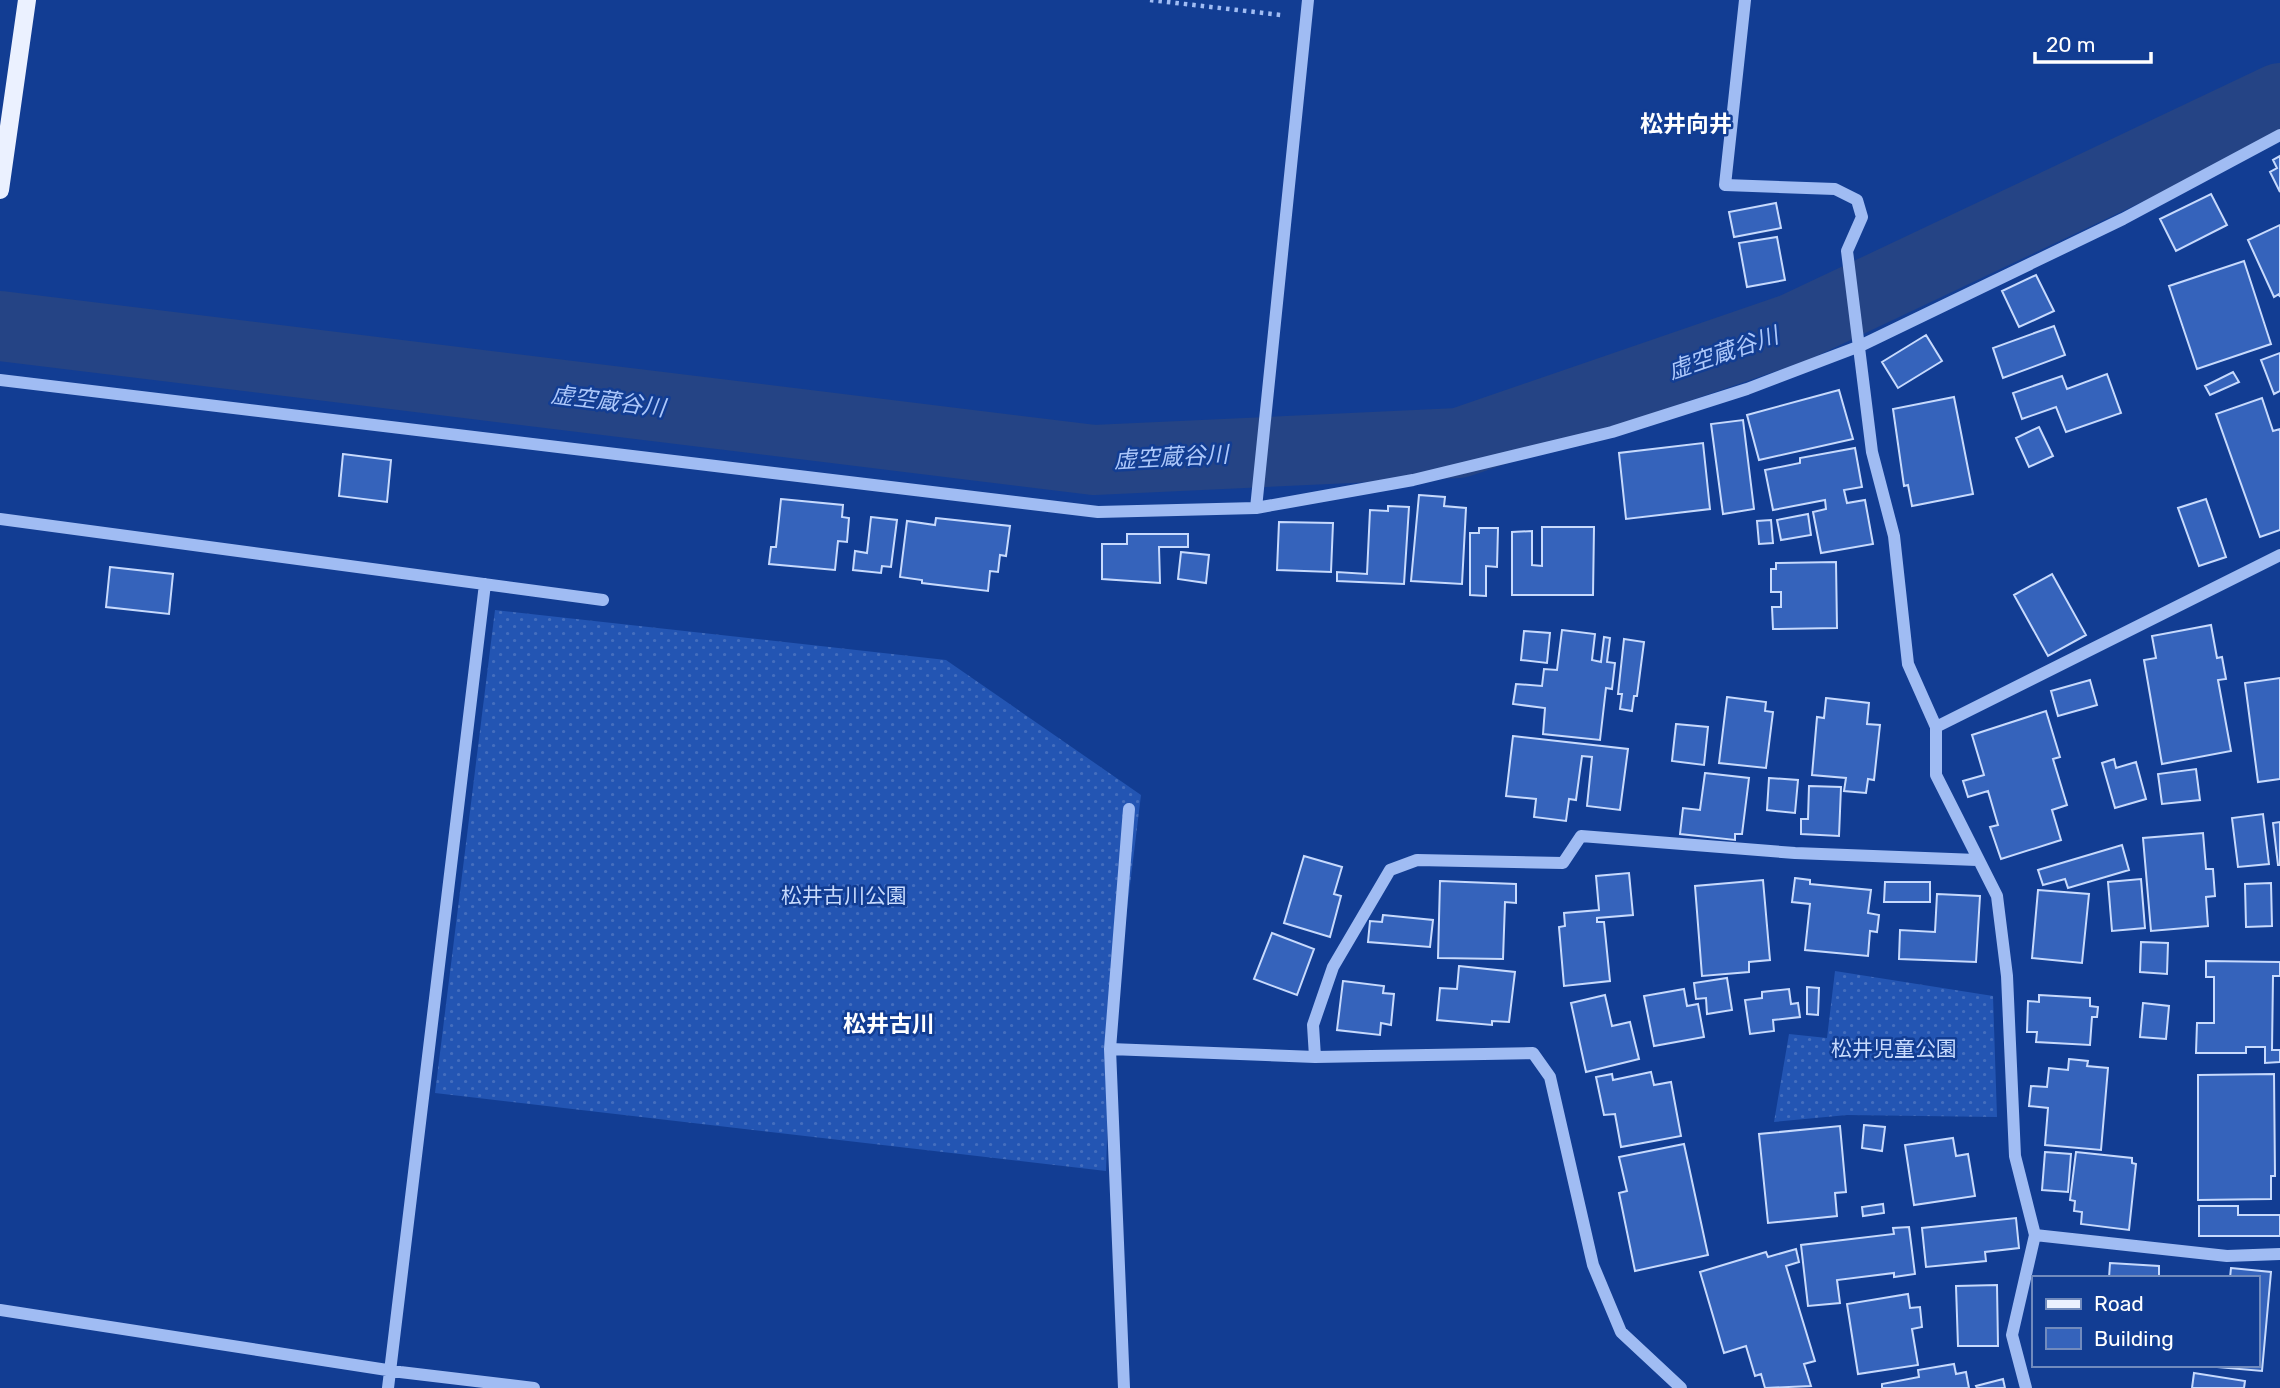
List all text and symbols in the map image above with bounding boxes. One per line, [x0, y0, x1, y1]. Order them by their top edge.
scale bar [2035, 21, 2150, 65]
text: 20 m [2046, 32, 2095, 57]
district label: 松井向井 [1640, 110, 1732, 138]
water label: 虚空蔵谷川 [1664, 320, 1785, 385]
water label: 虚空蔵谷川 [549, 380, 670, 422]
water label: 虚空蔵谷川 [1113, 440, 1232, 474]
park label: 松井古川公園 [781, 883, 907, 908]
district label: 松井古川 [843, 1010, 935, 1038]
park label: 松井児童公園 [1831, 1036, 1957, 1061]
legend [2032, 1276, 2259, 1367]
text: Road [2094, 1291, 2144, 1316]
text: Building [2094, 1326, 2174, 1351]

